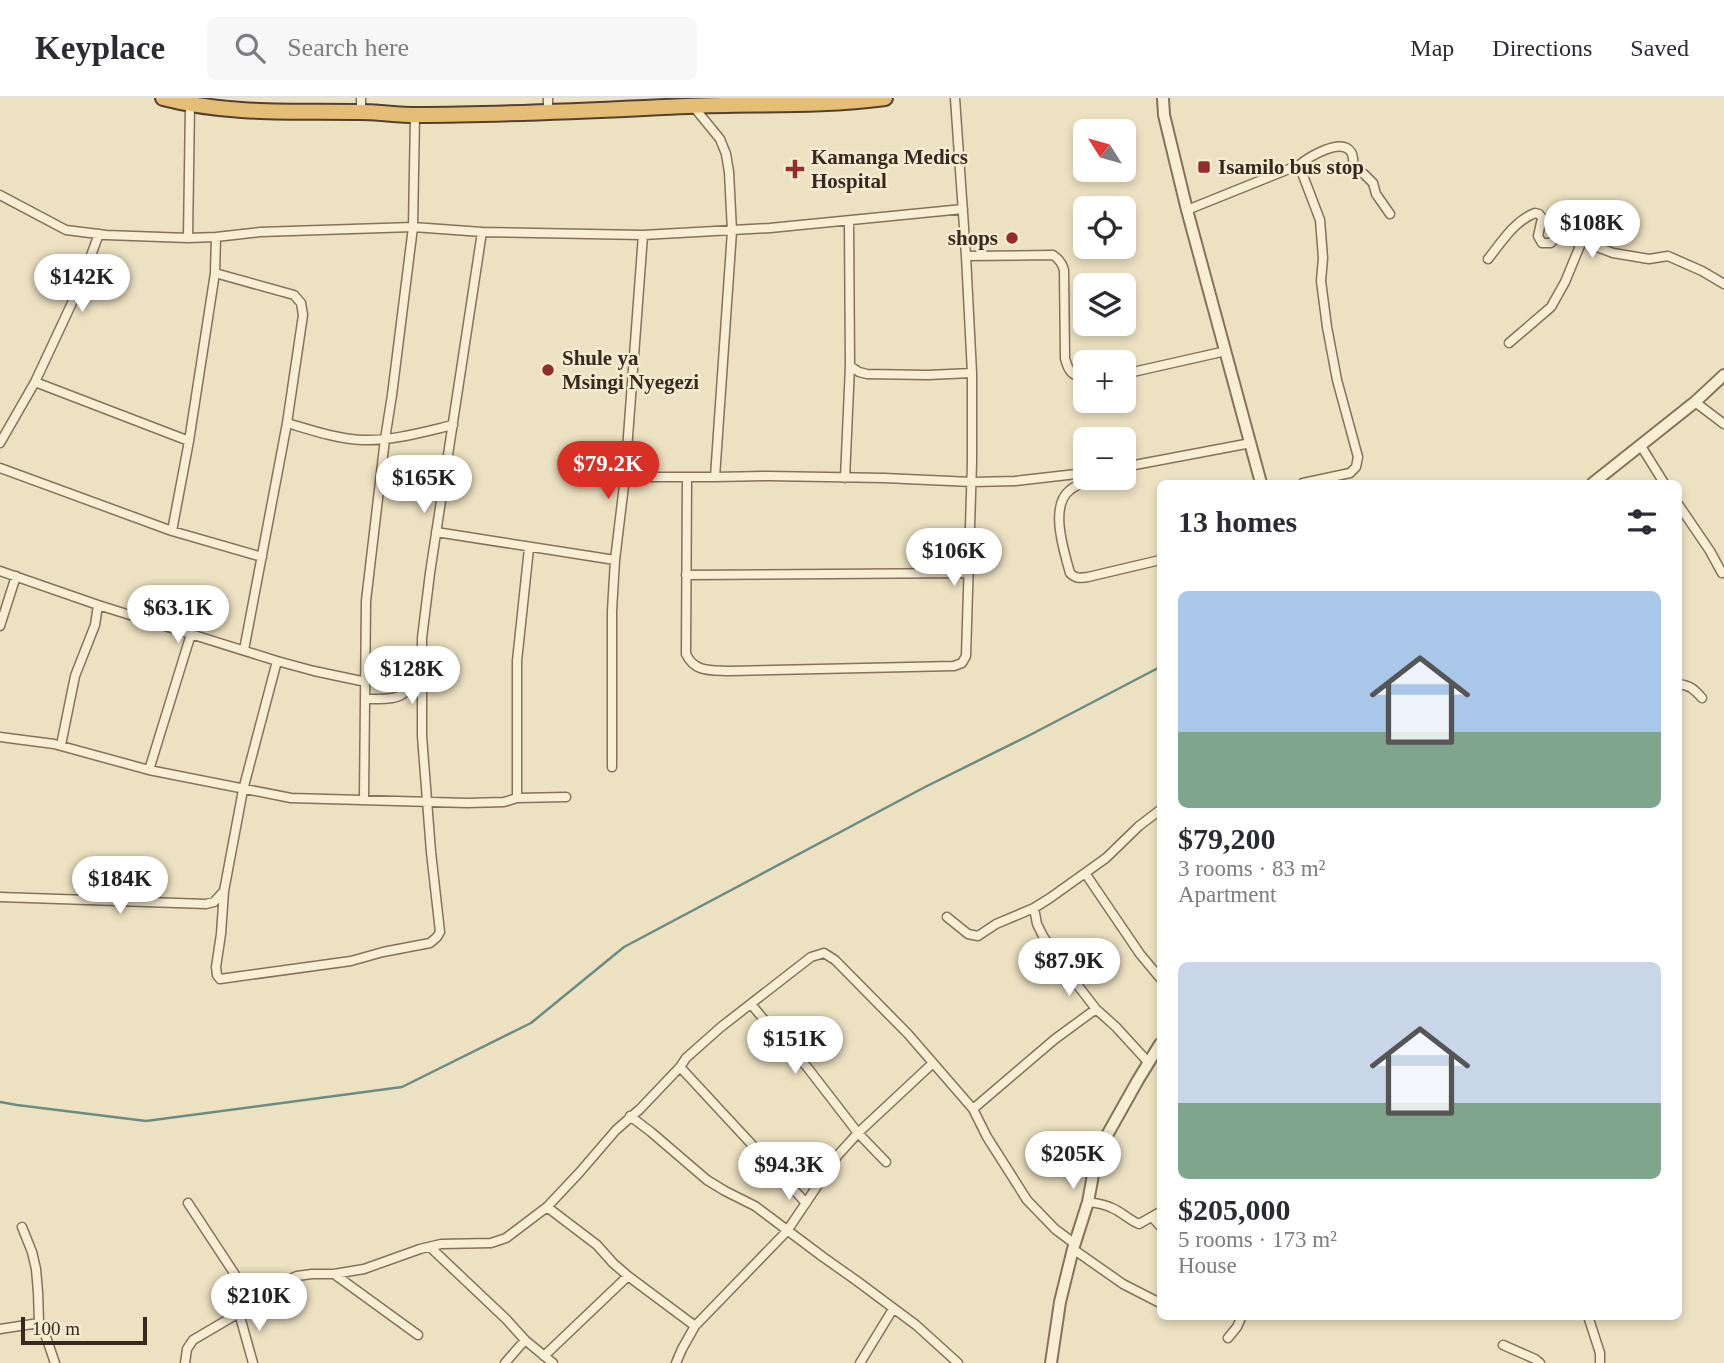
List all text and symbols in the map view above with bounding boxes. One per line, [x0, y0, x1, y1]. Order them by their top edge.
search box [207, 17, 697, 80]
icon: search [231, 29, 269, 67]
text: Keyplace [35, 30, 165, 66]
text: Search here [287, 33, 409, 62]
text: Map [1410, 35, 1454, 61]
text: Directions [1492, 35, 1592, 61]
text: Saved [1630, 35, 1689, 61]
north arrow [1073, 119, 1136, 182]
map controls [1073, 119, 1136, 490]
place label: Kamanga Medics Hospital [811, 145, 968, 193]
place label: Isamilo bus stop [1218, 155, 1364, 179]
marker: Kamanga Medics Hospital [785, 159, 805, 179]
marker: Isamilo bus stop [1196, 159, 1212, 175]
button: locate [1073, 196, 1136, 259]
pin: $108K [1543, 200, 1641, 260]
text: $108K [1560, 210, 1624, 235]
place label: shops [948, 226, 998, 250]
marker: shops [1004, 230, 1020, 246]
pin: $142K [33, 254, 131, 314]
text: $142K [50, 264, 114, 289]
button: layers [1073, 273, 1136, 336]
place label: Shule ya Msingi Nyegezi [562, 346, 699, 394]
button: + [1073, 350, 1136, 413]
marker: Shule ya Msingi Nyegezi [540, 362, 556, 378]
button: − [1073, 427, 1136, 490]
pin: $79.2K [551, 442, 665, 501]
text: $79.2K [573, 451, 643, 476]
pin: $165K [375, 456, 473, 515]
text: $165K [392, 465, 456, 490]
icon: filters [1623, 503, 1661, 541]
text: 13 homes [1178, 505, 1297, 538]
pin: $106K [905, 528, 1003, 588]
text: $106K [922, 538, 986, 563]
pin: $63.1K [121, 586, 235, 645]
text: $63.1K [143, 595, 213, 620]
icon: home [1357, 637, 1483, 763]
pin: $128K [363, 646, 461, 706]
text: $128K [380, 656, 444, 681]
text: $79,200 [1178, 822, 1276, 855]
pin: $184K [71, 856, 169, 916]
text: 3 rooms · 83 m² [1178, 856, 1325, 881]
text: $184K [88, 866, 152, 891]
text: Apartment [1178, 882, 1276, 907]
pin: $87.9K [1012, 939, 1126, 998]
text: $87.9K [1034, 948, 1104, 973]
icon: home [1357, 1008, 1483, 1134]
pin: $151K [746, 1016, 844, 1076]
text: $151K [763, 1026, 827, 1051]
pin: $205K [1024, 1132, 1122, 1191]
text: $205K [1041, 1141, 1105, 1166]
pin: $94.3K [732, 1142, 846, 1202]
text: $94.3K [754, 1152, 824, 1177]
text: $205,000 [1178, 1193, 1291, 1226]
text: 5 rooms · 173 m² [1178, 1227, 1337, 1252]
text: House [1178, 1253, 1237, 1278]
pin: $210K [210, 1274, 308, 1333]
text: $210K [227, 1283, 291, 1308]
scale bar [21, 1314, 147, 1346]
text: 100 m [32, 1318, 80, 1339]

